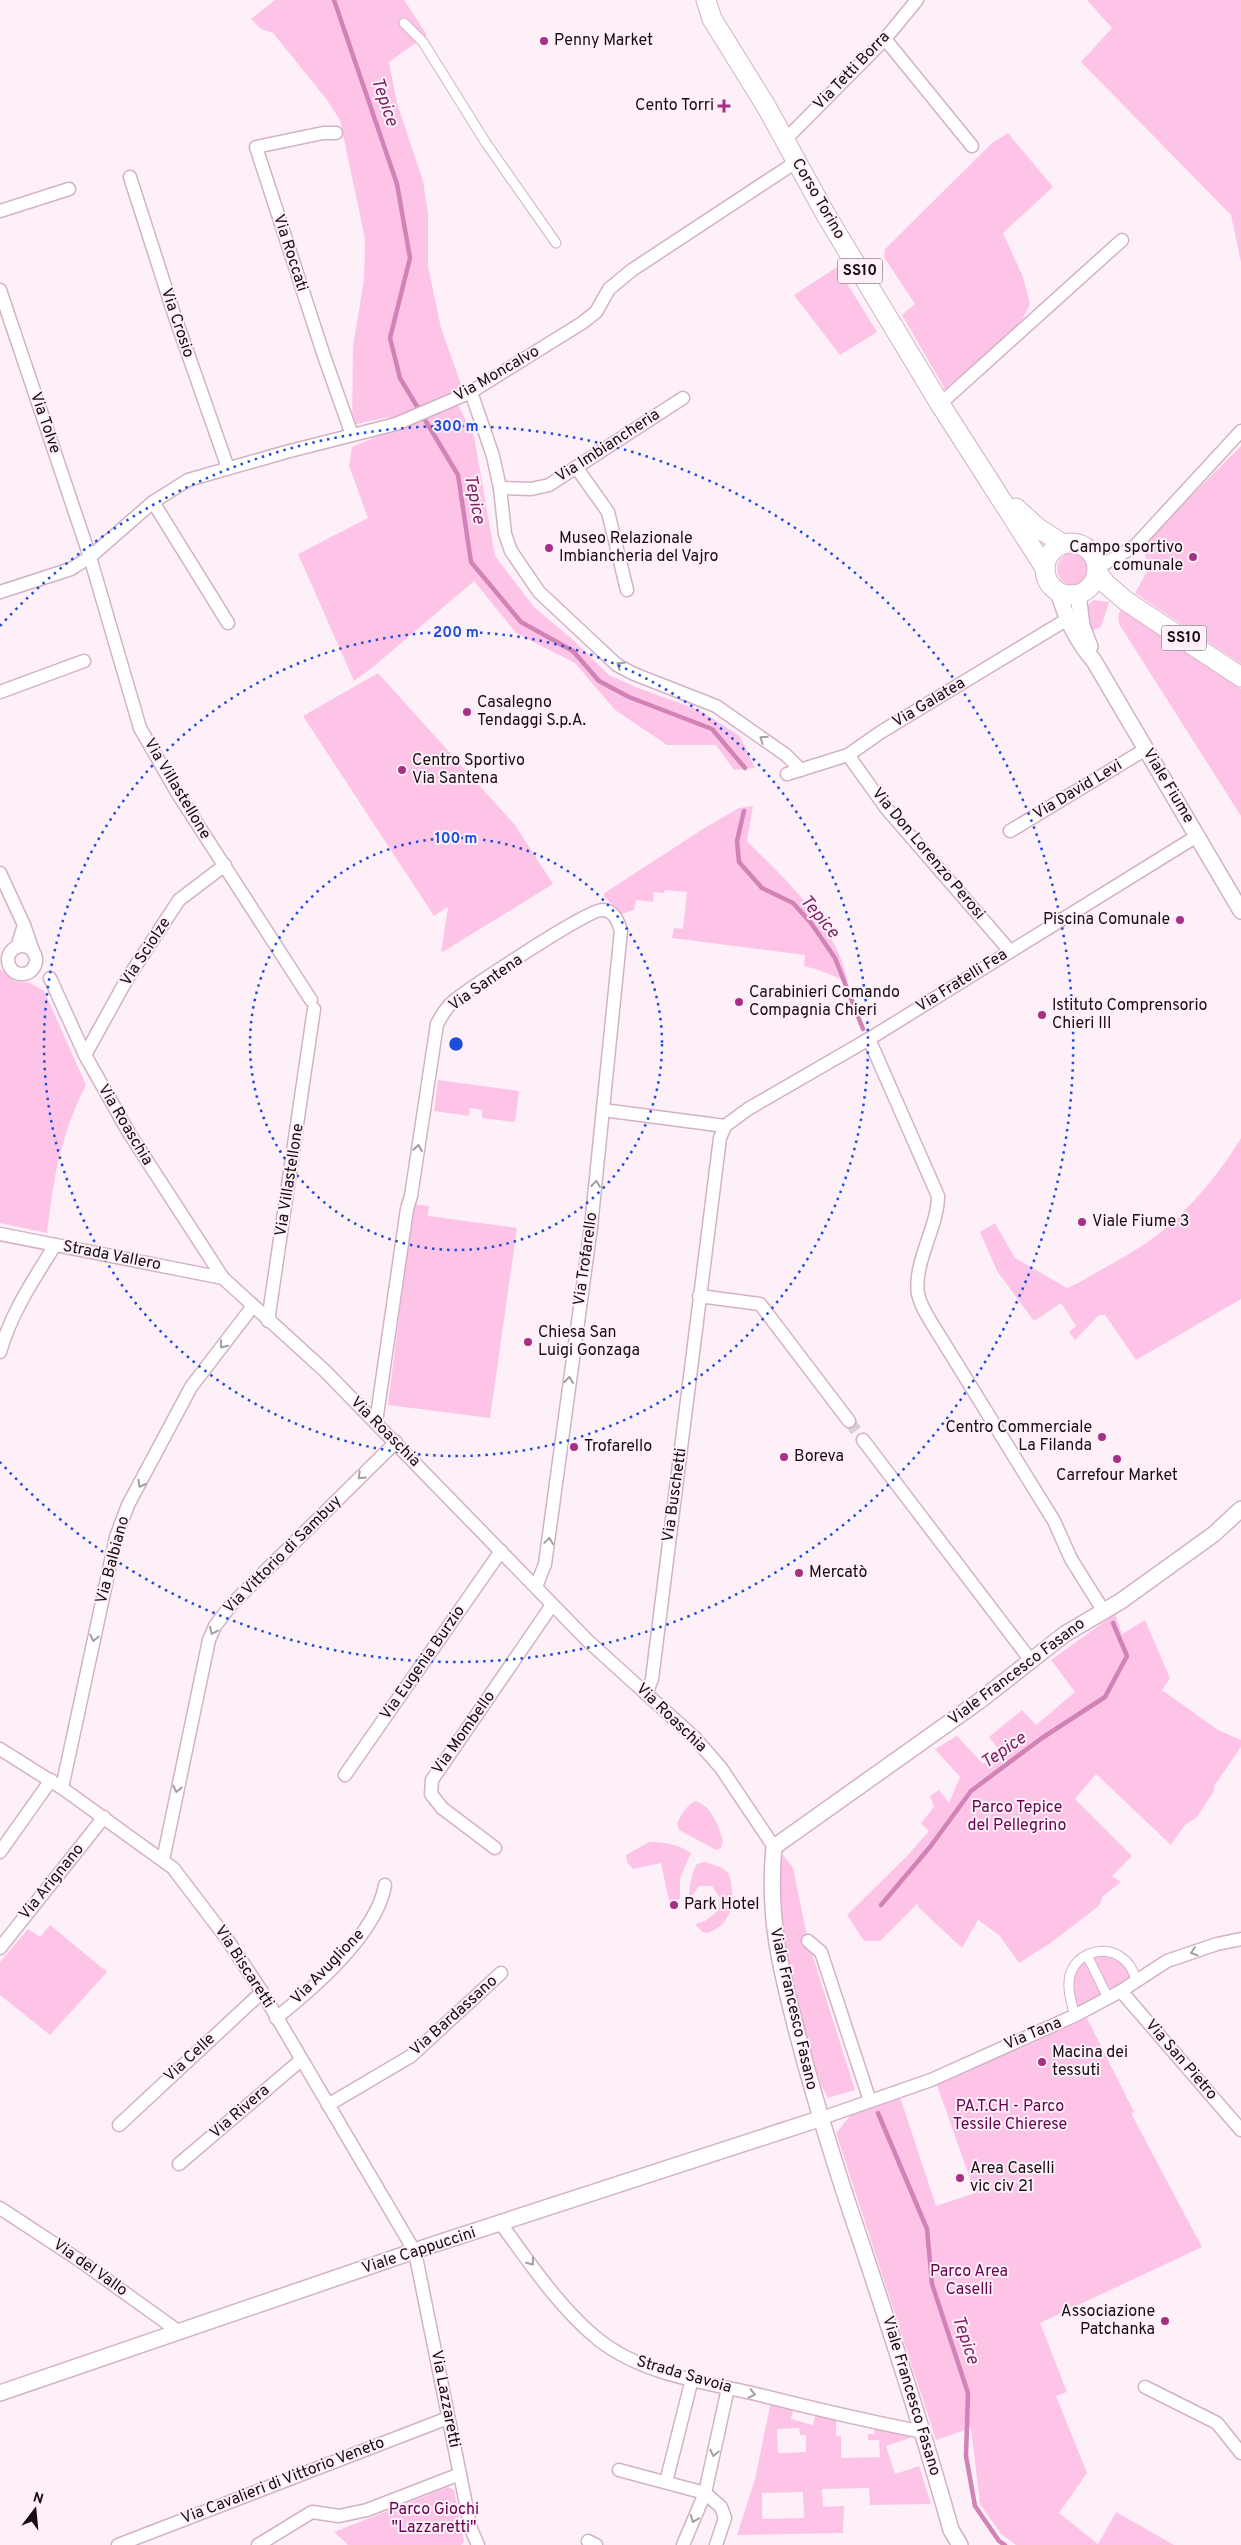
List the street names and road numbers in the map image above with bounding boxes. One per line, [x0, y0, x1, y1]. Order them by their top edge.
street label: Via Tetti Borra [809, 27, 895, 115]
street label: Corso Torino [787, 155, 849, 243]
street label: Via Roccati [268, 212, 312, 294]
road number: SS10 [838, 258, 882, 284]
street label: Via Crosio [156, 286, 198, 360]
street label: Via Moncalvo [451, 342, 543, 406]
street label: Via Tolve [25, 390, 65, 456]
street label: Via Imbiancheria [552, 405, 664, 487]
road number: SS10 [1162, 626, 1206, 650]
street label: Via Galatea [889, 673, 969, 733]
street label: Via Villastellone [139, 735, 215, 843]
street label: Viale Fiume [1138, 745, 1198, 827]
street label: Via David Levi [1030, 756, 1126, 824]
street label: Via Don Lorenzo Perosi [867, 784, 989, 924]
street label: Via Sciolze [116, 914, 176, 990]
street label: Via Fratelli Fea [913, 945, 1011, 1017]
street label: Via Santena [445, 950, 527, 1016]
street label: Via Roaschia [93, 1081, 157, 1169]
street label: Via Villastellone [271, 1122, 309, 1238]
street label: Via Trofarello [570, 1211, 602, 1307]
street label: Strada Vallero [61, 1237, 163, 1275]
street label: Via Roaschia [346, 1393, 424, 1471]
street label: Via Buschetti [658, 1447, 692, 1543]
street label: Via Vittorio di Sambuy [220, 1492, 346, 1618]
street label: Via Balbiano [92, 1514, 134, 1606]
street label: Via Eugenia Burzio [376, 1602, 470, 1724]
street label: Viale Francesco Fasano [945, 1614, 1089, 1730]
street label: Via Roaschia [631, 1679, 711, 1757]
street label: Via Mombello [428, 1687, 500, 1779]
street label: Via Arignano [15, 1840, 89, 1924]
street label: Via Biscaretti [210, 1922, 278, 2012]
street label: Via Avuglione [287, 1925, 369, 2009]
street label: Viale Francesco Fasano [765, 1926, 821, 2092]
street label: Via Bardassano [406, 1971, 502, 2061]
street label: Via Tana [1001, 2013, 1065, 2055]
street label: Via San Pietro [1141, 2016, 1222, 2104]
street label: Via Celle [160, 2029, 220, 2087]
street label: Via Rivera [206, 2081, 274, 2143]
street label: Viale Cappuccini [359, 2223, 479, 2279]
street label: Via del Vallo [49, 2235, 131, 2301]
street label: Viale Francesco Fasano [877, 2314, 945, 2478]
street label: Via Lazzaretti [426, 2349, 464, 2449]
street label: Strada Savoia [634, 2352, 734, 2398]
street label: Via Cavalieri di Vittorio Veneto [178, 2433, 388, 2529]

